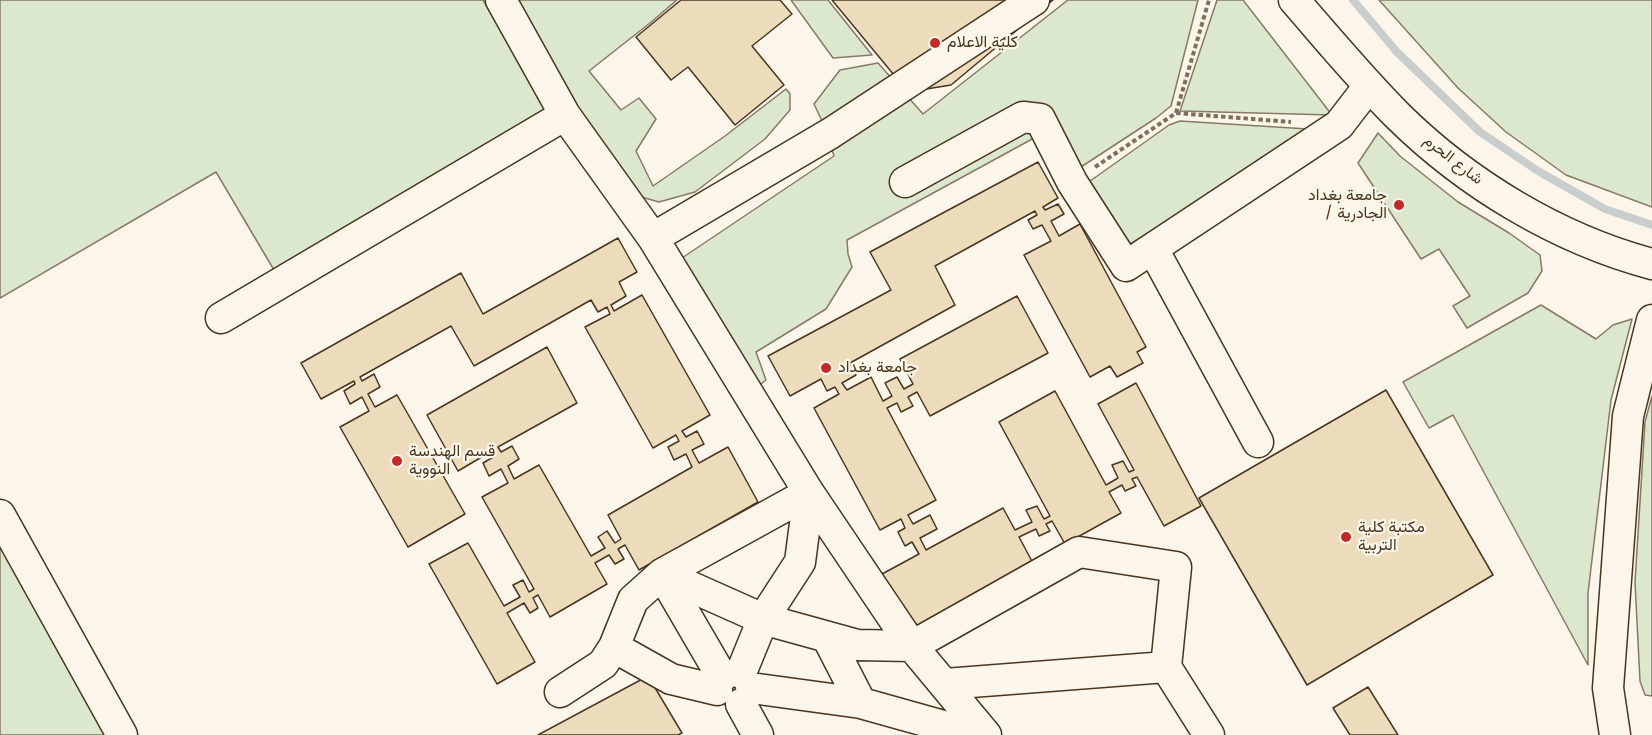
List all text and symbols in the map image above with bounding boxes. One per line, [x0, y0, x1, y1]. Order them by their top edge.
place label: كلية الاعلام [947, 33, 1018, 53]
marker: كلية الاعلام [928, 36, 942, 50]
street label: شارع الحرم [1419, 131, 1487, 189]
place label: جامعة بغداد / الجادرية [1308, 186, 1387, 224]
marker: جامعة بغداد / الجادرية [1392, 198, 1406, 212]
place label: جامعة بغداد [838, 358, 917, 378]
marker: جامعة بغداد [819, 361, 833, 375]
place label: قسم الهندسة النووية [409, 442, 495, 480]
marker: قسم الهندسة النووية [390, 454, 404, 468]
place label: مكتبة كلية التربية [1358, 518, 1425, 556]
marker: مكتبة كلية التربية [1339, 530, 1353, 544]

